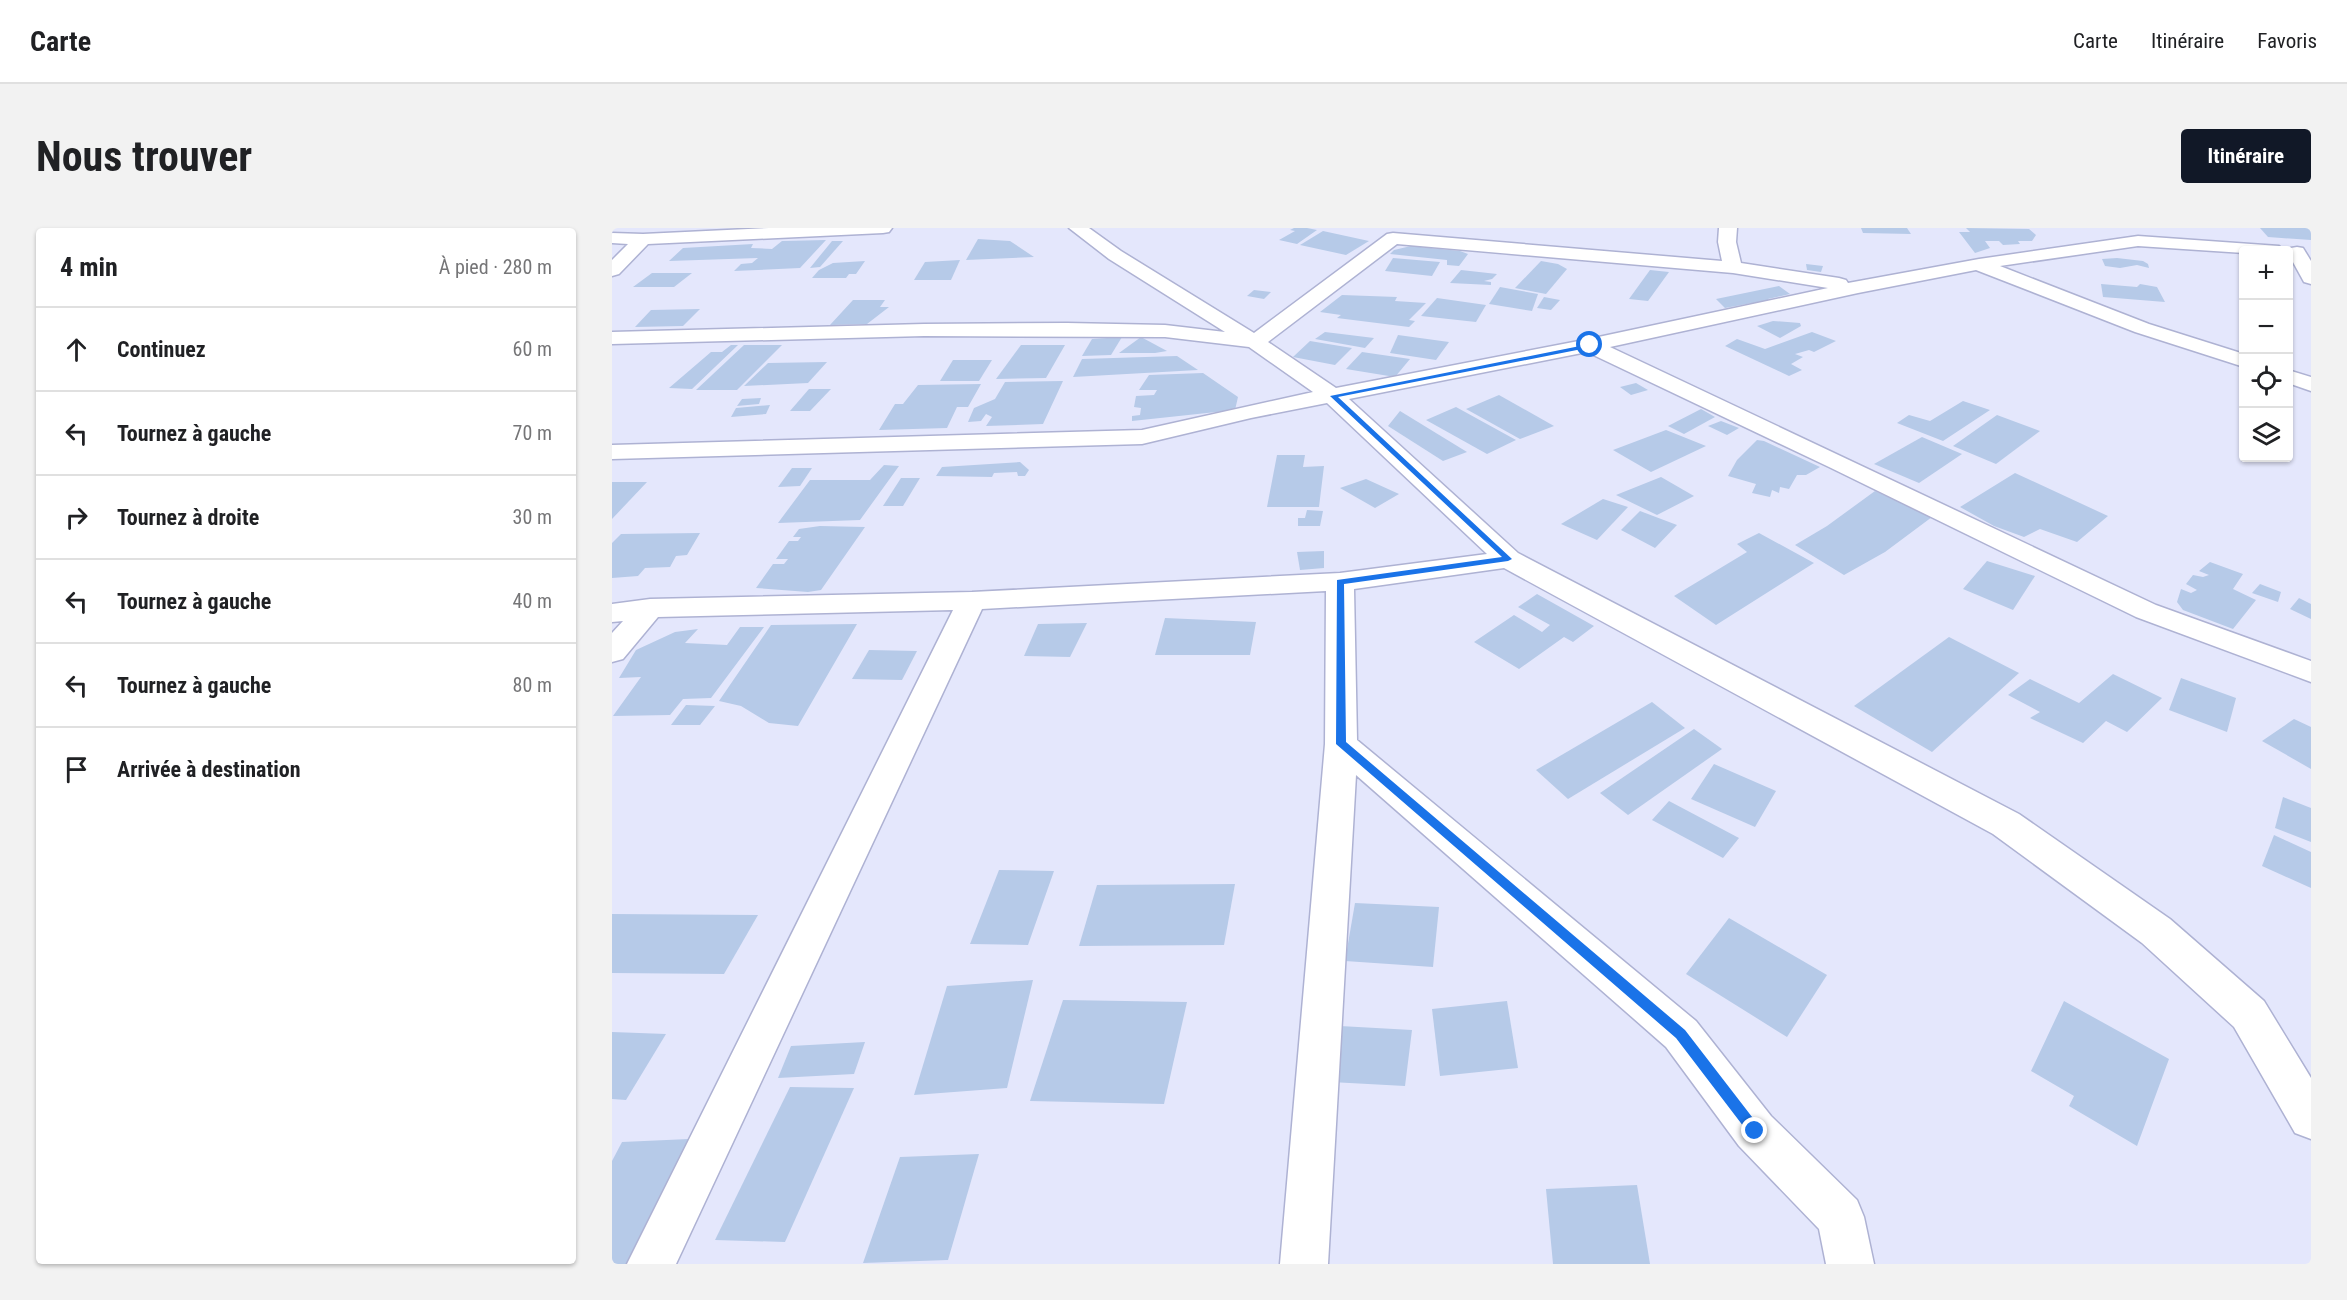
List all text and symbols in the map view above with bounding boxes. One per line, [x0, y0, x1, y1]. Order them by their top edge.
text: Carte [30, 25, 91, 58]
text: Carte [2073, 29, 2118, 53]
text: Itinéraire [2151, 29, 2224, 53]
text: Favoris [2257, 29, 2317, 53]
button: Itinéraire [2181, 129, 2311, 183]
text: Nous trouver [36, 132, 252, 181]
map controls [2239, 246, 2293, 462]
button: + [2239, 246, 2293, 300]
text: 4 min [60, 252, 118, 282]
text: À pied · 280 m [439, 255, 552, 279]
button: − [2239, 300, 2293, 354]
route start [1576, 331, 1602, 357]
icon: ahead [60, 333, 93, 366]
text: Continuez [117, 337, 206, 362]
text: 60 m [513, 337, 552, 361]
button: locate [2239, 354, 2293, 408]
button: layers [2239, 408, 2293, 462]
icon: left [60, 417, 93, 450]
text: Tournez à gauche [117, 421, 271, 446]
text: 70 m [513, 421, 552, 445]
icon: right [60, 501, 93, 534]
text: Tournez à droite [117, 505, 259, 530]
text: 30 m [513, 505, 552, 529]
icon: left [60, 585, 93, 618]
text: Tournez à gauche [117, 589, 271, 614]
text: 40 m [513, 589, 552, 613]
icon: left [60, 669, 93, 702]
text: Tournez à gauche [117, 673, 271, 698]
text: 80 m [513, 673, 552, 697]
icon: arrive [60, 753, 93, 786]
text: Arrivée à destination [117, 757, 301, 782]
route end [1741, 1117, 1767, 1143]

